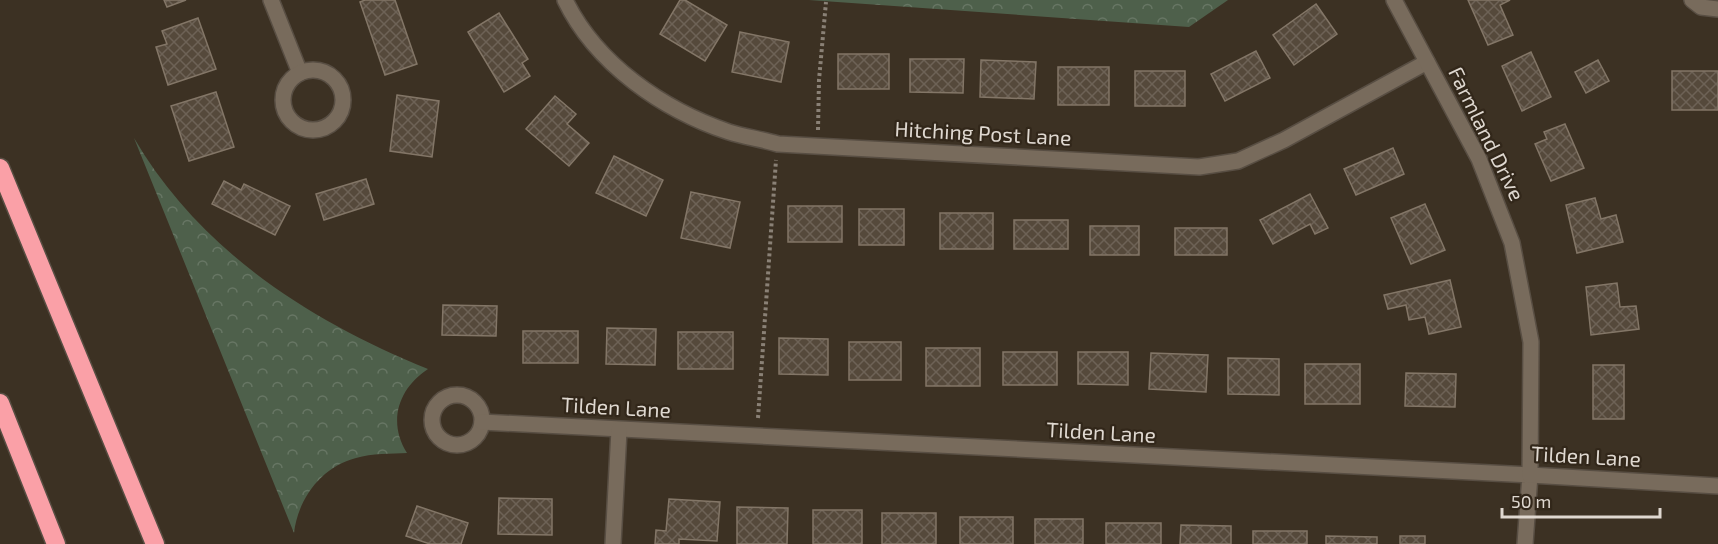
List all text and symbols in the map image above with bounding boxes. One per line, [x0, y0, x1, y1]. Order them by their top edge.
street label: Farmland Drive [1444, 62, 1531, 204]
street label: Hitching Post Lane [894, 115, 1072, 150]
street label: Tilden Lane [561, 391, 671, 422]
street label: Tilden Lane [1046, 416, 1156, 447]
street label: Tilden Lane [1531, 440, 1641, 471]
scale bar [1502, 481, 1660, 519]
text: 50 m [1511, 490, 1551, 512]

